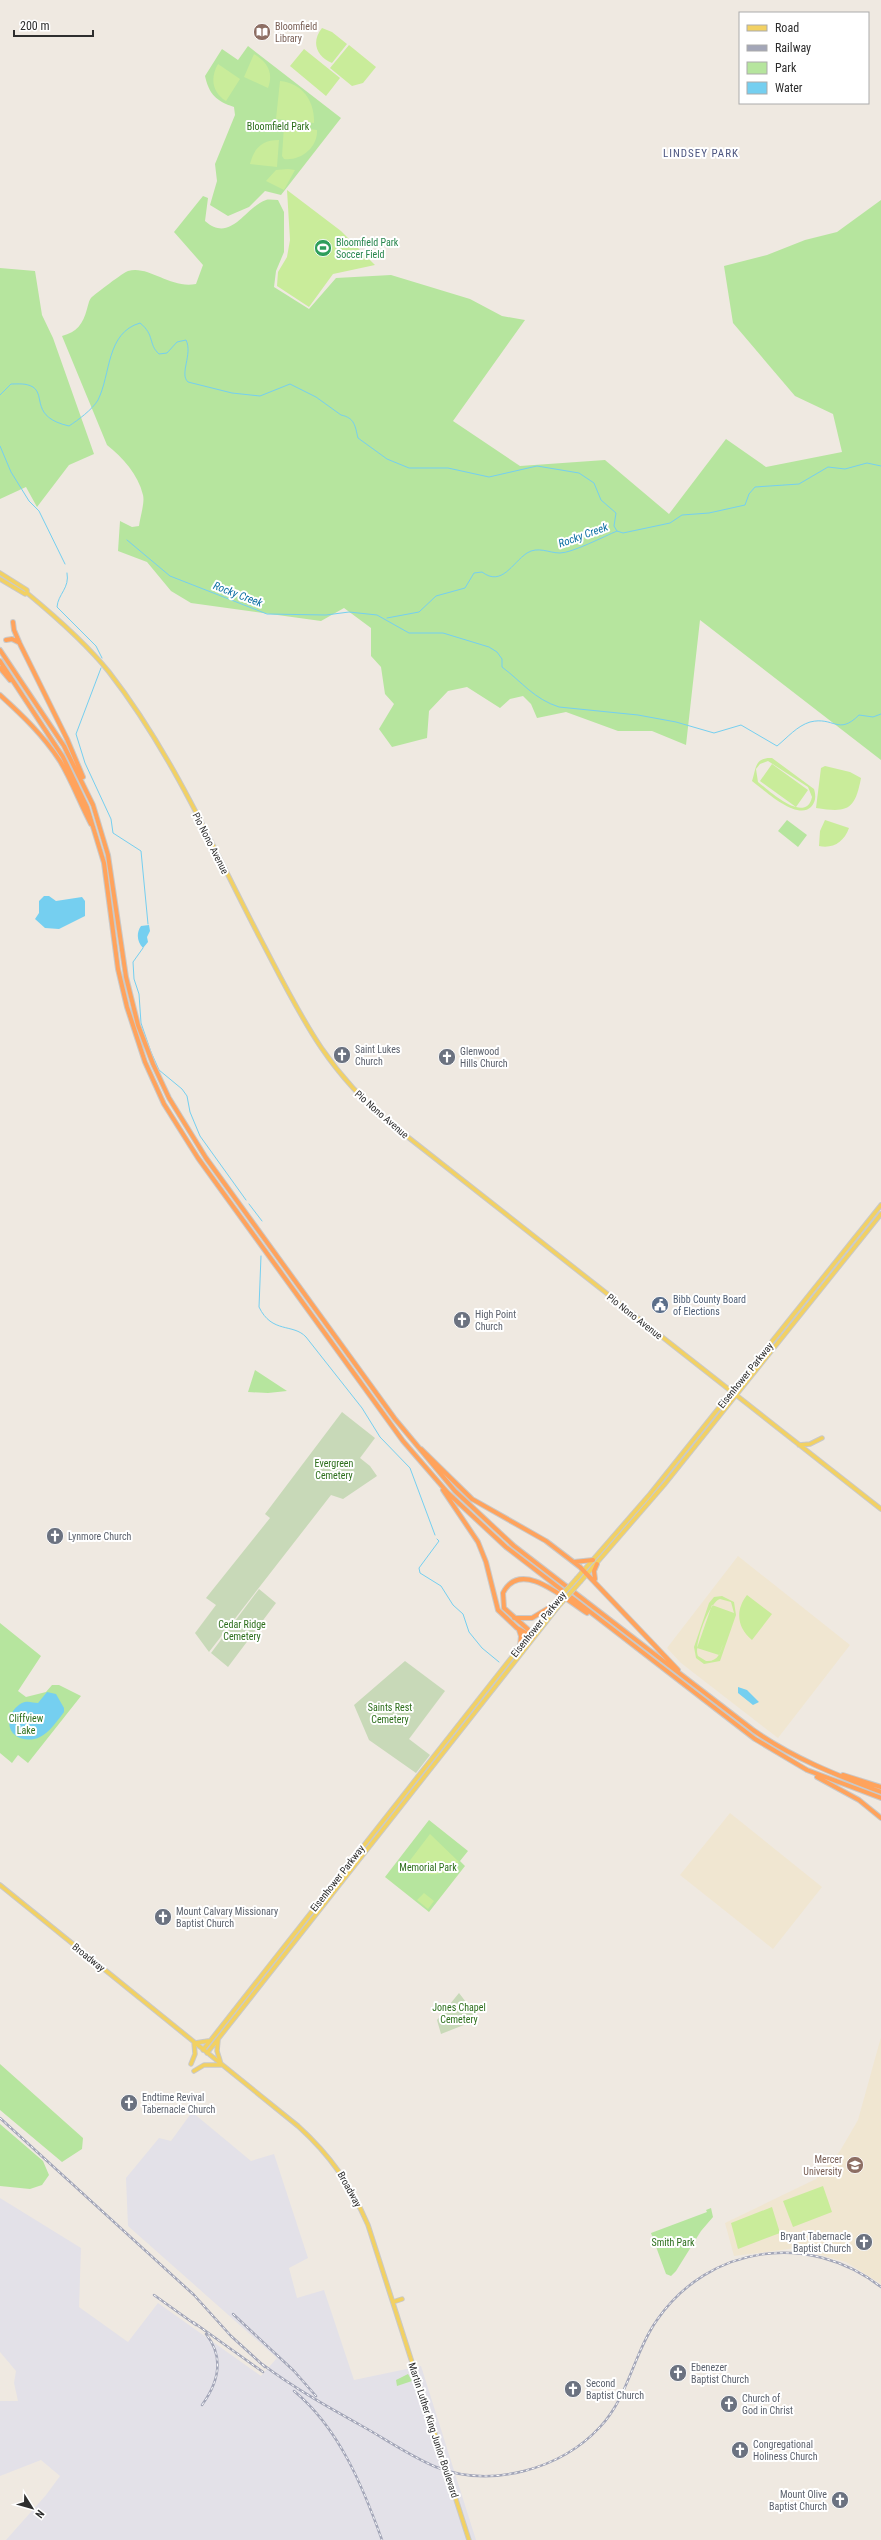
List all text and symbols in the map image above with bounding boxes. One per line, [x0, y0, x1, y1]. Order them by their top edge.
scale bar [14, 12, 93, 38]
legend [739, 12, 869, 104]
text: 200 m [20, 19, 50, 33]
place label: Bloomfield Library [275, 21, 317, 44]
text: Road [775, 21, 799, 35]
library icon: Bloomfield Library [252, 22, 272, 42]
text: Railway [775, 41, 811, 55]
text: Park [775, 61, 797, 75]
text: Water [775, 81, 803, 95]
park label: Bloomfield Park [247, 121, 310, 132]
district label: LINDSEY PARK [663, 147, 739, 160]
place label: Bloomfield Park Soccer Field [336, 237, 399, 260]
sports icon: Bloomfield Park Soccer Field [313, 238, 333, 258]
water label: Rocky Creek [557, 520, 610, 550]
water label: Rocky Creek [211, 579, 264, 610]
street label: Pio Nono Avenue [190, 811, 231, 876]
place label: Saint Lukes Church [355, 1044, 401, 1067]
church icon: Saint Lukes Church [332, 1045, 352, 1065]
place label: Glenwood Hills Church [460, 1046, 508, 1069]
church icon: Glenwood Hills Church [437, 1047, 457, 1067]
street label: Pio Nono Avenue [353, 1088, 411, 1141]
street label: Pio Nono Avenue [605, 1291, 665, 1342]
place label: Bibb County Board of Elections [673, 1294, 746, 1317]
public building icon: Bibb County Board of Elections [650, 1295, 670, 1315]
place label: High Point Church [475, 1309, 516, 1332]
church icon: High Point Church [452, 1310, 472, 1330]
street label: Eisenhower Parkway [716, 1340, 775, 1410]
park label: Evergreen Cemetery [315, 1458, 354, 1481]
church icon: Lynmore Church [45, 1526, 65, 1546]
place label: Lynmore Church [68, 1531, 132, 1542]
street label: Eisenhower Parkway [509, 1589, 568, 1659]
park label: Cedar Ridge Cemetery [218, 1619, 266, 1642]
park label: Saints Rest Cemetery [368, 1702, 412, 1725]
park label: Cliffview Lake [9, 1713, 44, 1736]
street label: Eisenhower Parkway [308, 1843, 367, 1914]
park label: Memorial Park [399, 1862, 457, 1873]
place label: Mount Calvary Missionary Baptist Church [176, 1906, 278, 1929]
church icon: Mount Calvary Missionary Baptist Church [153, 1907, 173, 1927]
street label: Broadway [70, 1941, 107, 1974]
park label: Jones Chapel Cemetery [432, 2002, 486, 2025]
place label: Endtime Revival Tabernacle Church [142, 2092, 216, 2115]
church icon: Endtime Revival Tabernacle Church [119, 2093, 139, 2113]
place label: Mercer University [803, 2154, 842, 2177]
school or university icon: Mercer University [845, 2155, 865, 2175]
street label: Broadway [335, 2170, 364, 2209]
place label: Bryant Tabernacle Baptist Church [780, 2231, 851, 2254]
church icon: Bryant Tabernacle Baptist Church [854, 2232, 874, 2252]
park label: Smith Park [652, 2237, 695, 2248]
street label: Martin Luther King Junior Boulevard [406, 2361, 461, 2499]
place label: Ebenezer Baptist Church [691, 2362, 749, 2385]
church icon: Ebenezer Baptist Church [668, 2363, 688, 2383]
place label: Second Baptist Church [586, 2378, 644, 2401]
church icon: Second Baptist Church [563, 2379, 583, 2399]
place label: Church of God in Christ [742, 2393, 793, 2416]
church icon: Church of God in Christ [719, 2394, 739, 2414]
place label: Congregational Holiness Church [753, 2439, 818, 2462]
church icon: Congregational Holiness Church [730, 2440, 750, 2460]
north arrow [12, 2488, 52, 2528]
place label: Mount Olive Baptist Church [769, 2489, 827, 2512]
church icon: Mount Olive Baptist Church [830, 2490, 850, 2510]
text: N [32, 2507, 47, 2521]

